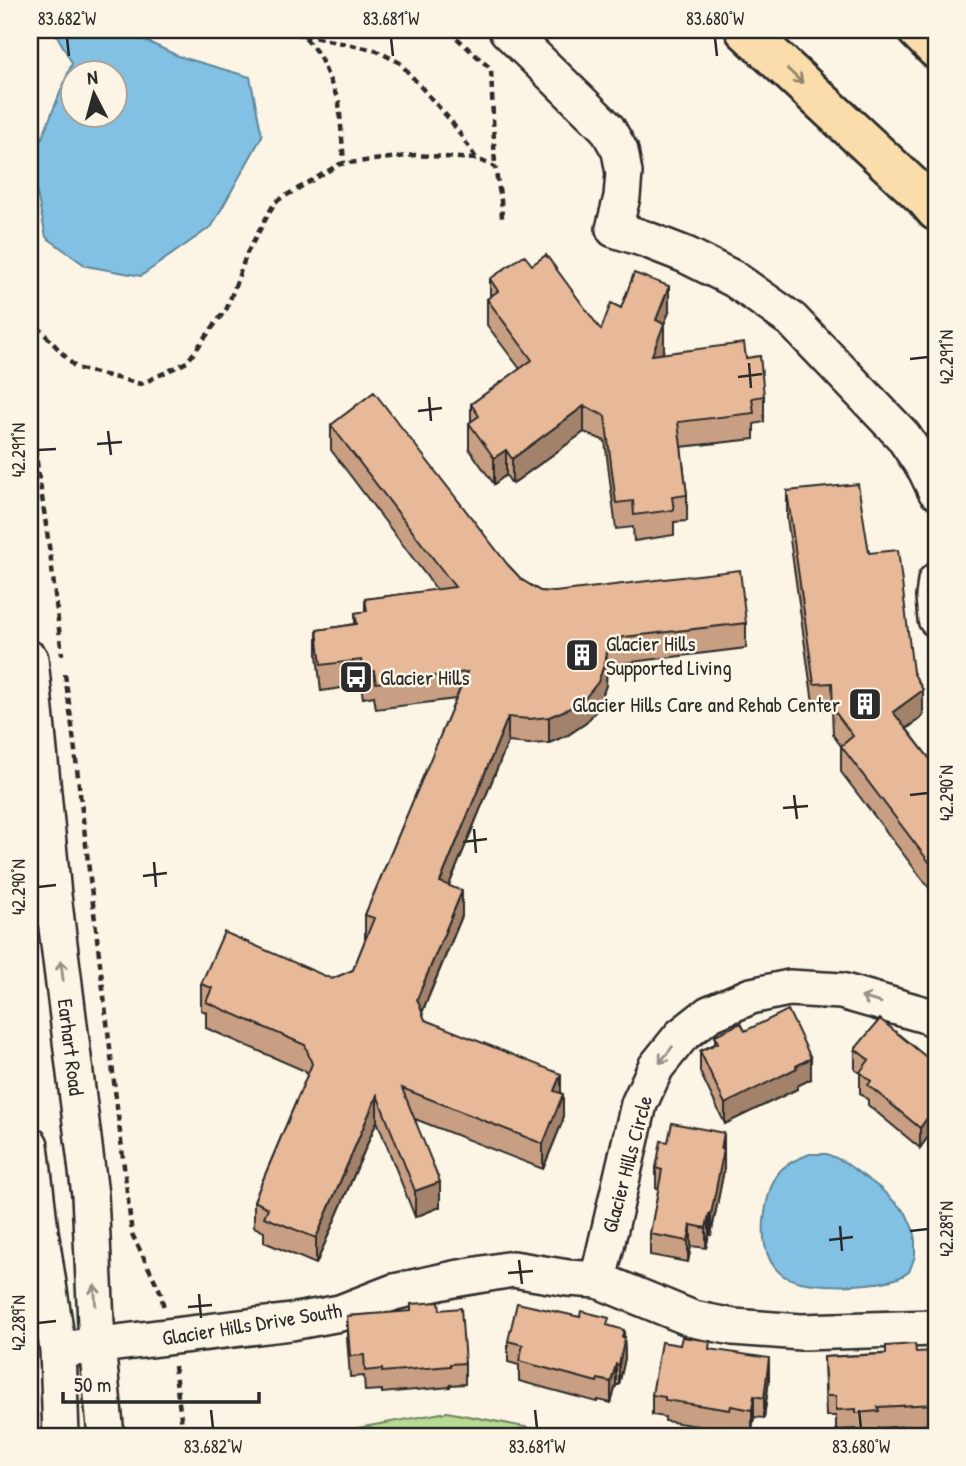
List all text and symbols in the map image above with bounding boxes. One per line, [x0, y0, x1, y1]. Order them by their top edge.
text: 83.682°W [38, 6, 96, 31]
text: 83.681°W [363, 6, 419, 31]
text: 83.680°W [686, 6, 744, 31]
north arrow [60, 60, 130, 130]
text: N [86, 64, 99, 91]
one-way arrow [786, 68, 803, 85]
text: 42.291°N [934, 330, 959, 384]
text: 42.291°N [6, 423, 31, 477]
place label: Glacier Hills Supported Living [606, 629, 732, 682]
building icon: Glacier Hills Supported Living [563, 636, 601, 674]
bus stop icon: Glacier Hills [337, 658, 375, 696]
place label: Glacier Hills [380, 663, 470, 692]
building icon: Glacier Hills Care and Rehab Center [846, 685, 884, 723]
place label: Glacier Hills Care and Rehab Center [572, 690, 840, 719]
text: 42.290°N [934, 765, 959, 821]
text: 42.290°N [6, 859, 31, 915]
one-way arrow [56, 960, 69, 983]
one-way arrow [860, 992, 882, 1005]
street label: Earhart Road [51, 997, 91, 1097]
one-way arrow [658, 1045, 674, 1063]
street label: Glacier Hills Circle [595, 1092, 659, 1236]
text: 42.289°N [934, 1201, 959, 1257]
one-way arrow [88, 1284, 101, 1307]
text: 42.289°N [6, 1295, 31, 1351]
street label: Glacier Hills Drive South [160, 1295, 344, 1353]
scale bar [63, 1361, 259, 1405]
text: 50 m [74, 1370, 111, 1399]
text: 83.682°W [184, 1434, 242, 1459]
text: 83.681°W [509, 1434, 565, 1459]
text: 83.680°W [832, 1434, 890, 1459]

